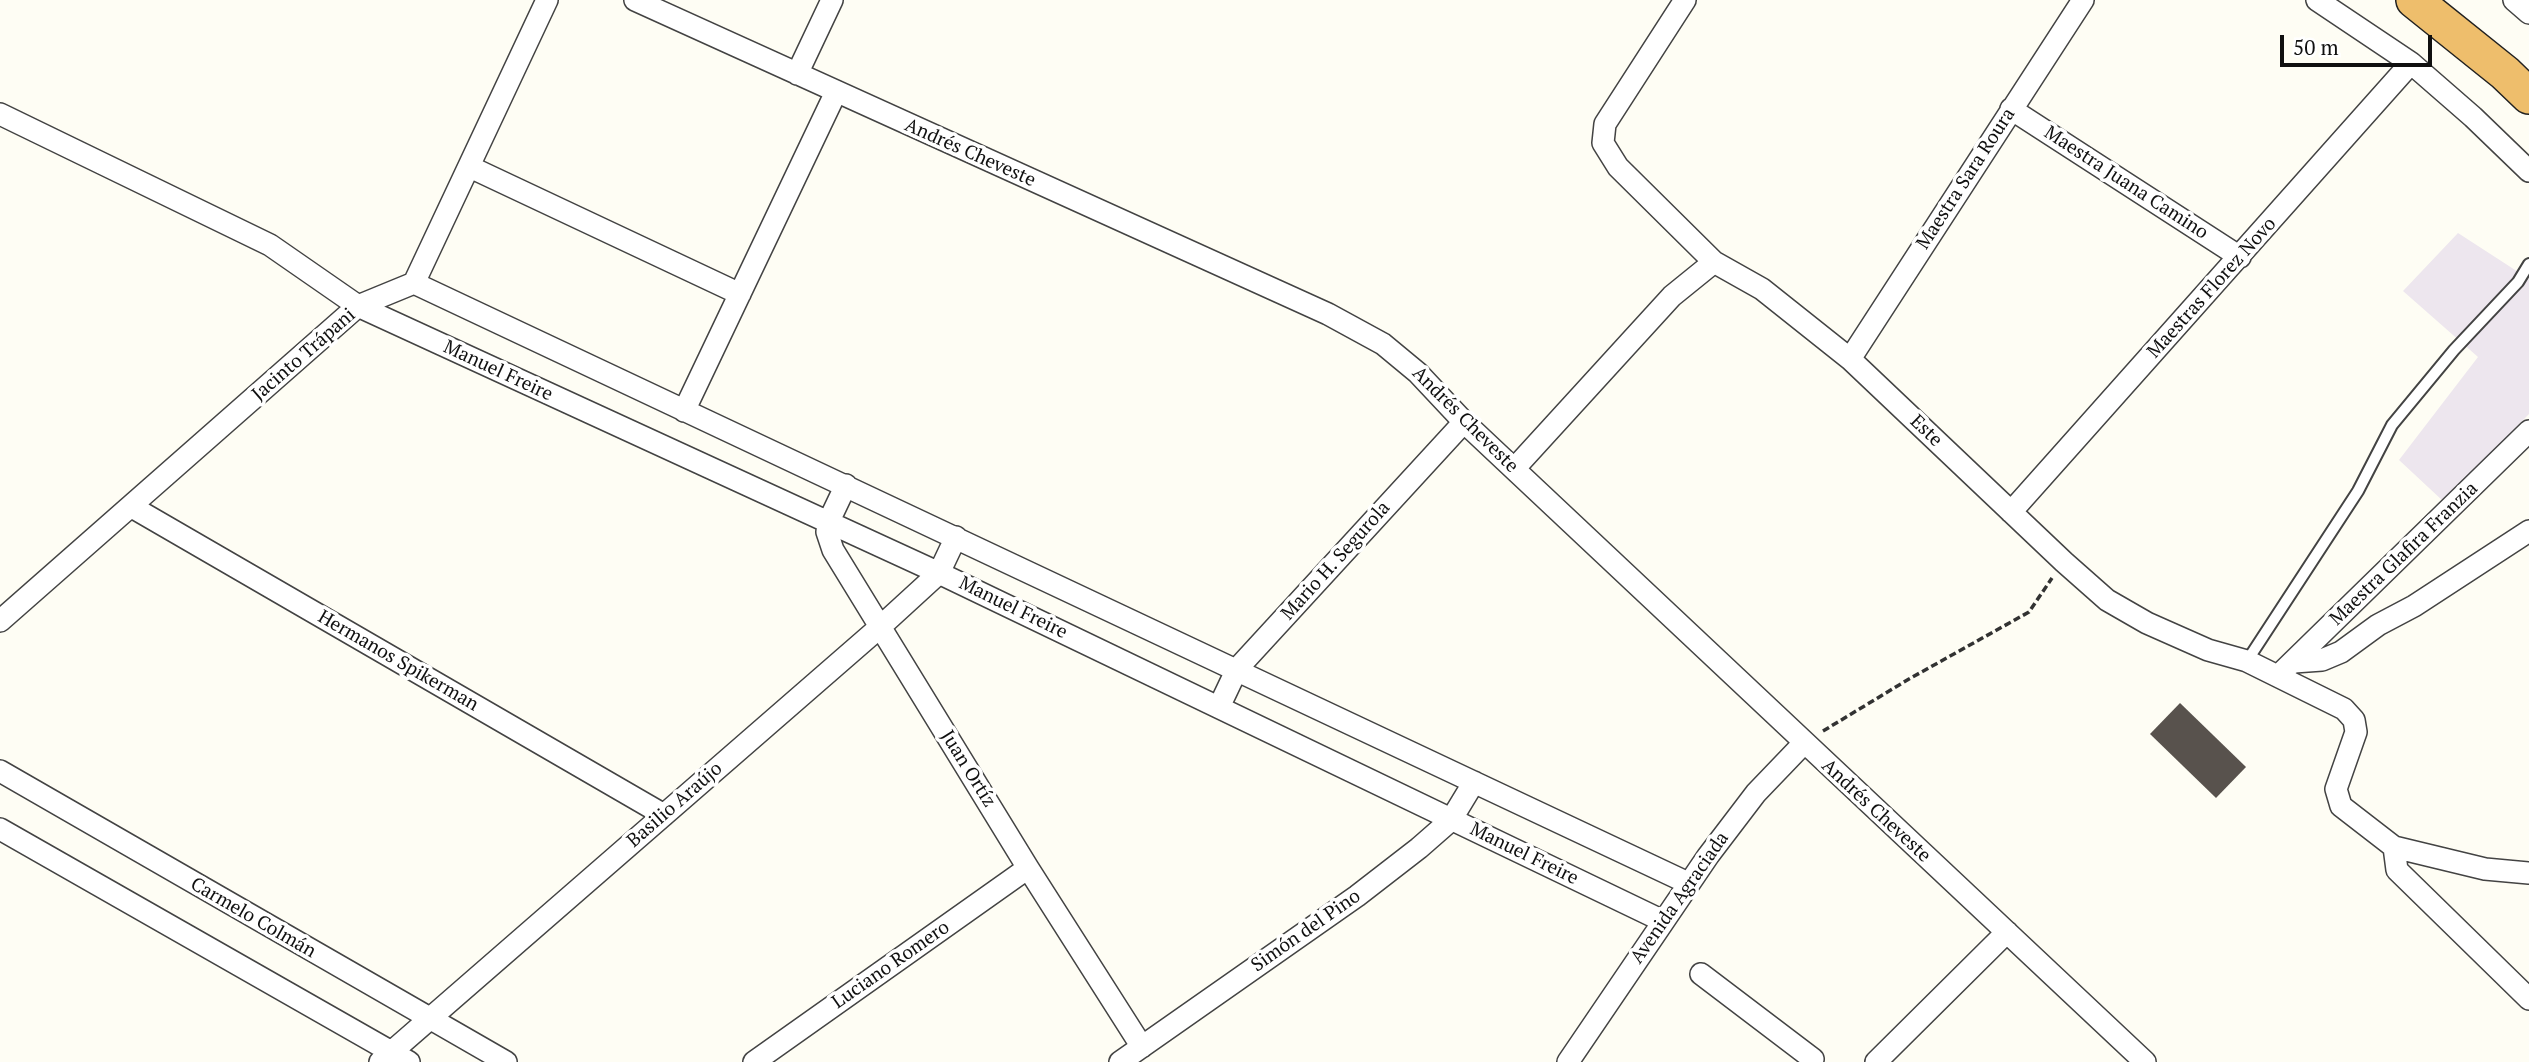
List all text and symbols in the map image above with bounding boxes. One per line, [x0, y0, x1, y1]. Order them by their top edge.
scale bar [2284, 21, 2436, 65]
text: 50 m [2293, 33, 2339, 61]
street label: Maestra Sara Roura [1912, 104, 2020, 254]
street label: Andrés Cheveste [901, 114, 1039, 192]
street label: Maestra Juana Camino [2040, 122, 2212, 244]
street label: Maestras Florez Novo [2143, 213, 2281, 363]
street label: Jacinto Trápani [248, 304, 360, 406]
street label: Manuel Freire [440, 336, 556, 406]
street label: Andrés Cheveste [1407, 362, 1523, 478]
street label: Este [1905, 410, 1947, 452]
street label: Maestra Glafira Franzia [2325, 477, 2483, 631]
street label: Mario H. Segurola [1277, 497, 1395, 625]
street label: Manuel Freire [955, 572, 1071, 644]
street label: Hermanos Spikerman [314, 606, 482, 716]
street label: Juan Ortíz [935, 726, 1001, 812]
street label: Andrés Cheveste [1817, 755, 1935, 867]
street label: Basilio Araújo [623, 758, 727, 852]
street label: Manuel Freire [1466, 818, 1582, 890]
street label: Avenida Agraciada [1626, 828, 1734, 968]
street label: Carmelo Colmán [186, 873, 320, 963]
street label: Simón del Pino [1247, 885, 1365, 977]
street label: Luciano Romero [828, 916, 954, 1014]

